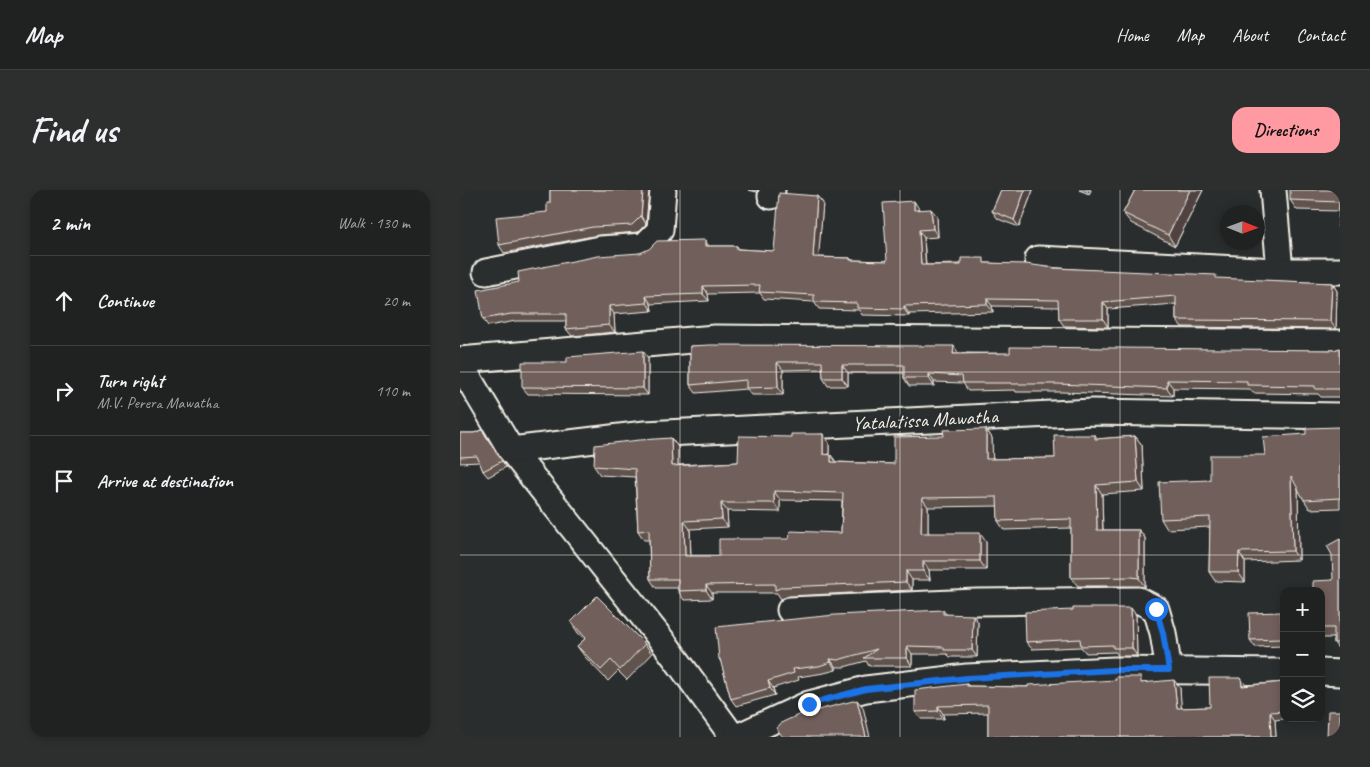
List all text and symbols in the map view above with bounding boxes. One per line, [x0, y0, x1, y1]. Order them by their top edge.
text: Map [25, 20, 62, 50]
text: Home [1116, 24, 1149, 46]
text: Map [1177, 24, 1204, 46]
text: About [1232, 24, 1268, 46]
text: Contact [1296, 24, 1345, 46]
button: Directions [1232, 107, 1340, 153]
text: Find us [30, 108, 117, 153]
north arrow [1220, 205, 1265, 250]
text: 2 min [50, 210, 90, 236]
text: Walk · 130 m [338, 213, 410, 233]
icon: ahead [50, 287, 78, 315]
text: Continue [97, 289, 154, 313]
text: 20 m [383, 291, 410, 311]
text: Turn right [97, 369, 164, 393]
icon: right [50, 377, 78, 405]
text: 110 m [376, 381, 410, 401]
text: M.V. Perera Mawatha [97, 393, 218, 413]
street label: Yatalatissa Mawatha [851, 404, 1000, 436]
icon: arrive [50, 467, 78, 495]
text: Arrive at destination [97, 469, 233, 493]
map controls [1280, 587, 1325, 722]
button: + [1280, 587, 1325, 632]
route start [1145, 598, 1168, 621]
button: − [1280, 632, 1325, 677]
button: layers [1280, 677, 1325, 722]
route end [798, 693, 821, 716]

